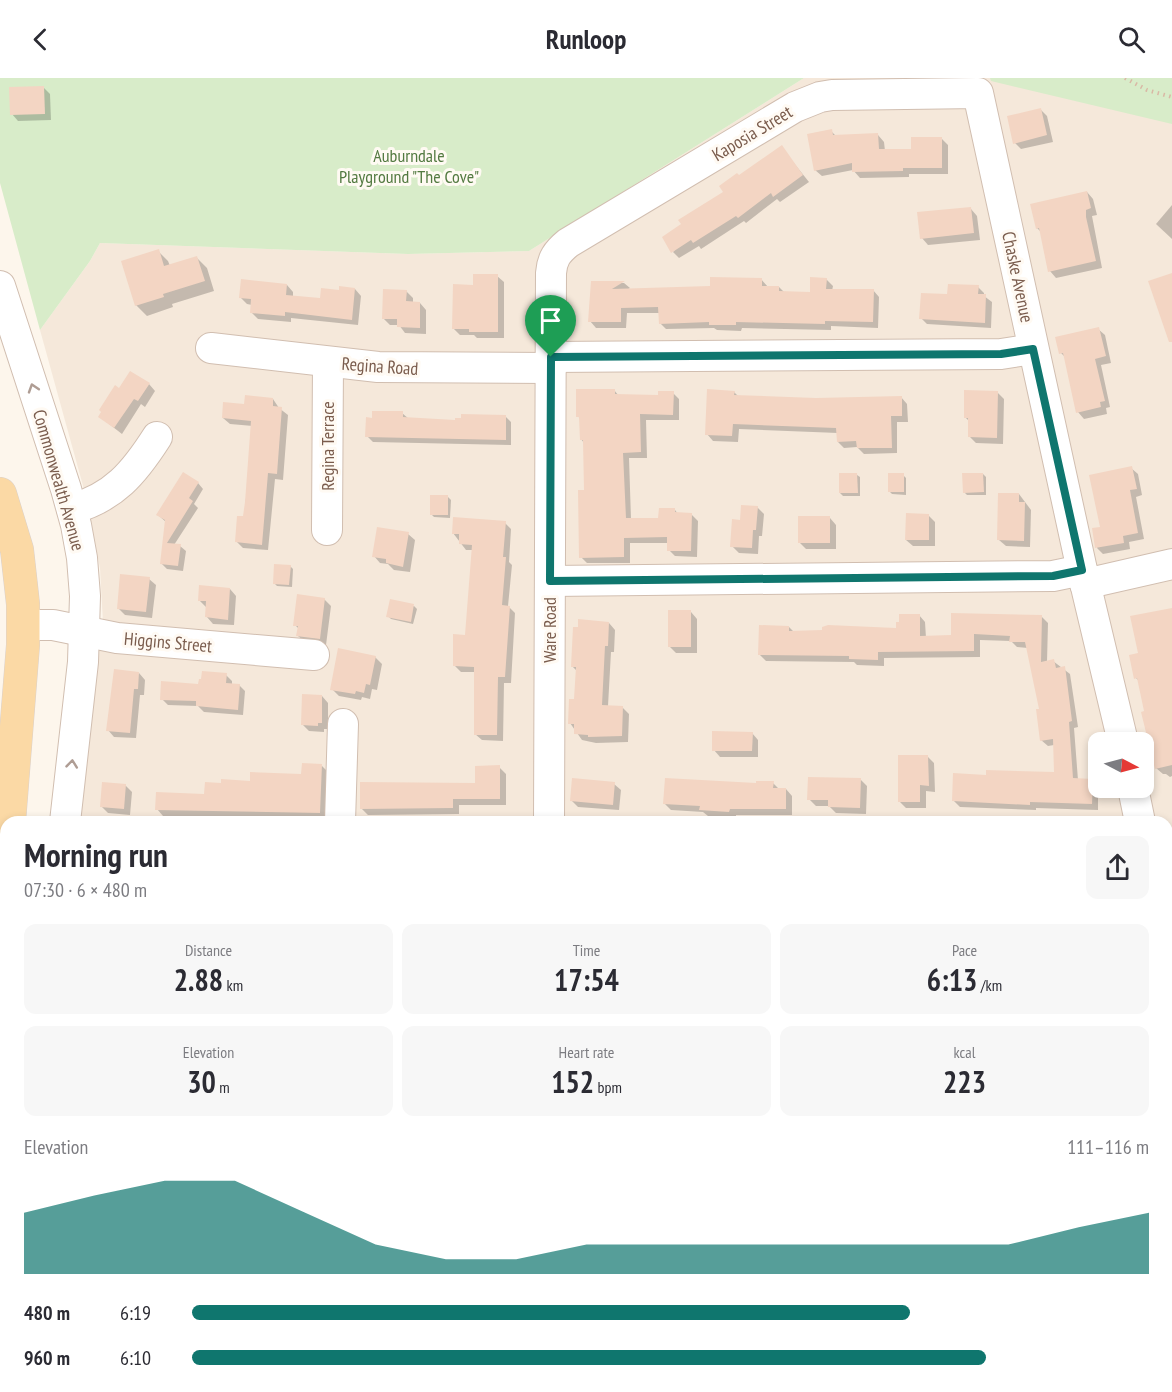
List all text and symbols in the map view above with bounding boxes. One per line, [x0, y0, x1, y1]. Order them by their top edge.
text: Runloop [546, 22, 626, 56]
icon: back [24, 23, 57, 56]
icon: search [1115, 23, 1148, 56]
street label: Kaposia Street [708, 100, 796, 166]
park label: Auburndale Playground "The Cove" [339, 144, 479, 188]
street label: Chaske Avenue [997, 229, 1039, 325]
pin [525, 295, 576, 357]
icon: arrive [534, 304, 567, 337]
street label: Regina Road [341, 352, 419, 380]
one-way arrow [28, 383, 40, 394]
street label: Regina Terrace [316, 401, 339, 491]
street label: Commonwealth Avenue [28, 407, 90, 553]
street label: Ware Road [538, 597, 561, 663]
street label: Higgins Street [123, 627, 213, 657]
north arrow [1088, 732, 1154, 798]
map controls [1088, 732, 1154, 798]
one-way arrow [65, 759, 77, 768]
text: Morning run [24, 833, 168, 876]
button: share [1086, 836, 1149, 899]
text: 07:30 · 6 × 480 m [24, 877, 147, 903]
text: Distance [185, 940, 232, 960]
text: Time [573, 940, 600, 960]
text: Pace [952, 940, 977, 960]
text: 2.88 [174, 960, 223, 999]
text: 17:54 [554, 960, 619, 999]
text: 6:13 [927, 960, 977, 999]
text: km [223, 975, 243, 995]
text: /km [977, 975, 1002, 995]
text: Elevation [183, 1042, 234, 1062]
text: Heart rate [559, 1042, 614, 1062]
text: kcal [954, 1042, 975, 1062]
text: 30 [187, 1062, 216, 1101]
text: 152 [551, 1062, 594, 1101]
text: 223 [943, 1062, 986, 1101]
text: m [216, 1077, 230, 1097]
text: bpm [594, 1077, 622, 1097]
text: Elevation [24, 1134, 88, 1160]
text: 111–116 m [1067, 1134, 1149, 1160]
text: 480 m [24, 1300, 70, 1326]
text: 6:19 [120, 1300, 151, 1326]
text: 960 m [24, 1345, 70, 1371]
text: 6:10 [120, 1345, 151, 1371]

